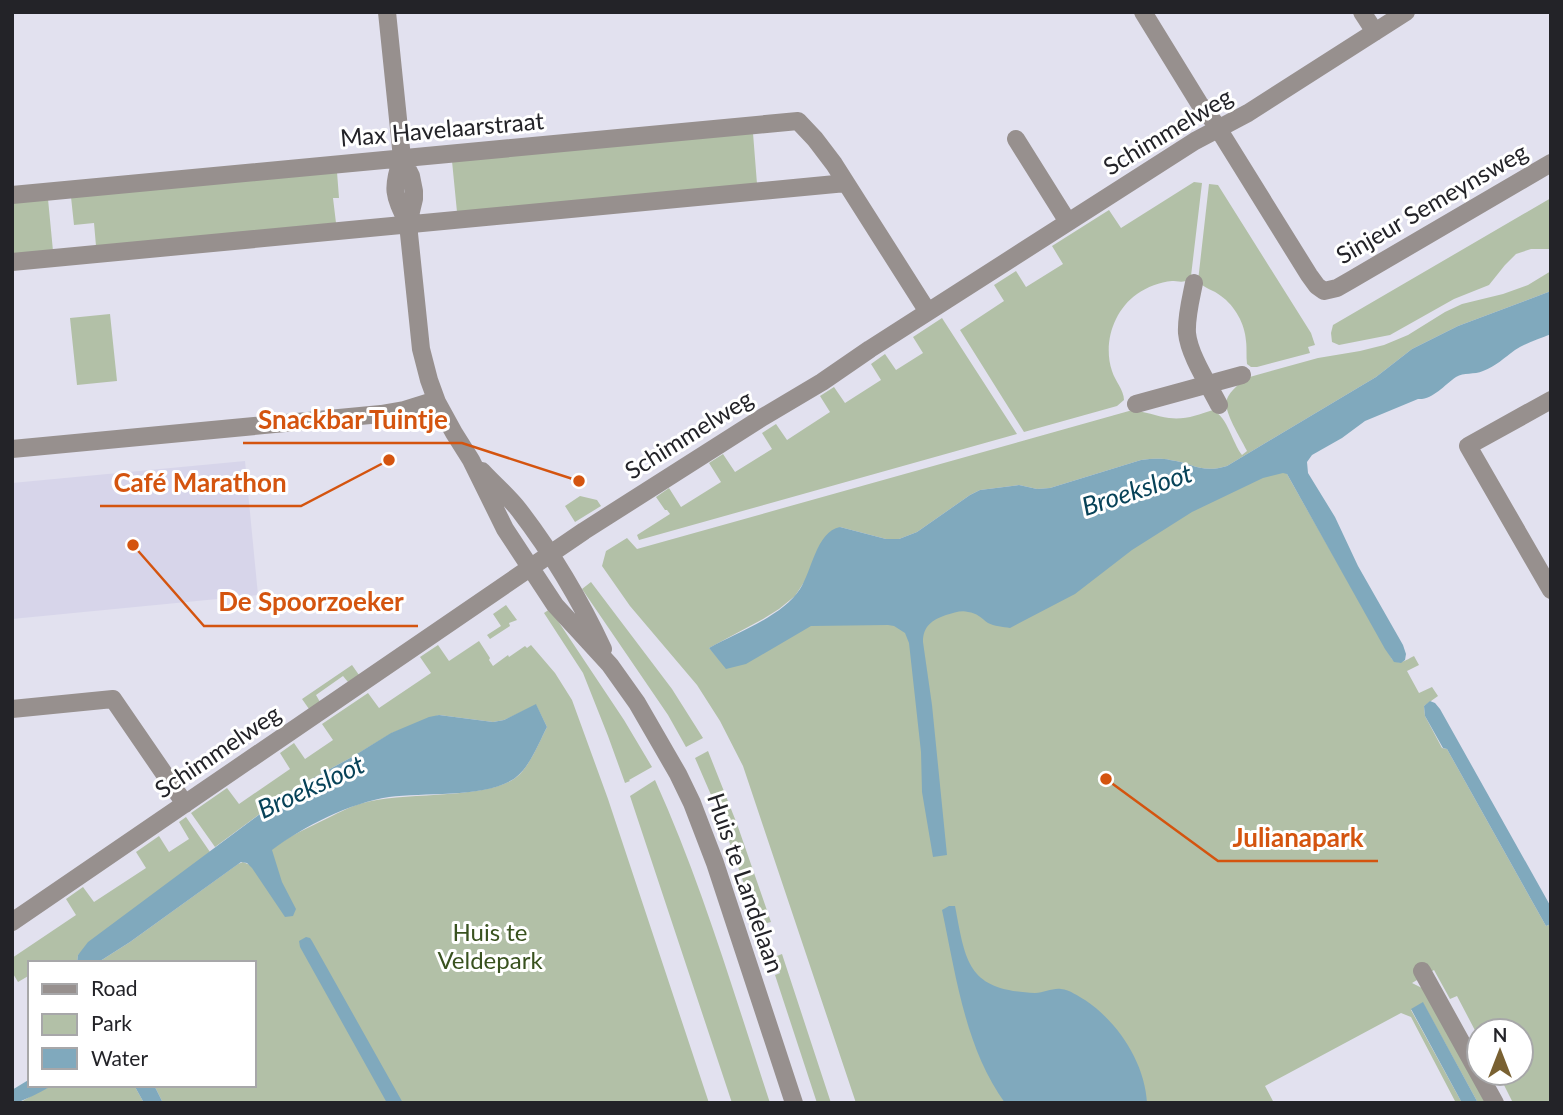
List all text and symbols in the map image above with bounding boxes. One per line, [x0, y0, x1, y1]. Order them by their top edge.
street label: Schimmelweg [1098, 81, 1237, 181]
street label: Max Havelaarstraat [339, 105, 545, 152]
street label: Sinjeur Semeynsweg [1330, 136, 1532, 269]
street label: Schimmelweg [619, 383, 757, 485]
callout: Snackbar Tuintje [243, 396, 462, 443]
text: Snackbar Tuintje [258, 403, 448, 435]
water label: Broeksloot [1077, 456, 1196, 522]
callout: Café Marathon [100, 459, 301, 506]
text: Café Marathon [113, 466, 287, 498]
callout: De Spoorzoeker [204, 579, 418, 626]
text: De Spoorzoeker [218, 585, 404, 617]
street label: Schimmelweg [149, 698, 285, 803]
water label: Broeksloot [252, 747, 369, 825]
street label: Huis te Landelaan [702, 789, 791, 976]
callout: Julianapark [1218, 814, 1378, 861]
text: Julianapark [1232, 821, 1364, 853]
park label: Huis te Veldepark [437, 917, 543, 974]
legend [28, 961, 256, 1087]
text: Road [91, 975, 138, 1000]
text: Park [91, 1010, 132, 1035]
north arrow [1465, 1017, 1535, 1087]
text: N [1493, 1023, 1507, 1046]
text: Water [91, 1045, 148, 1070]

